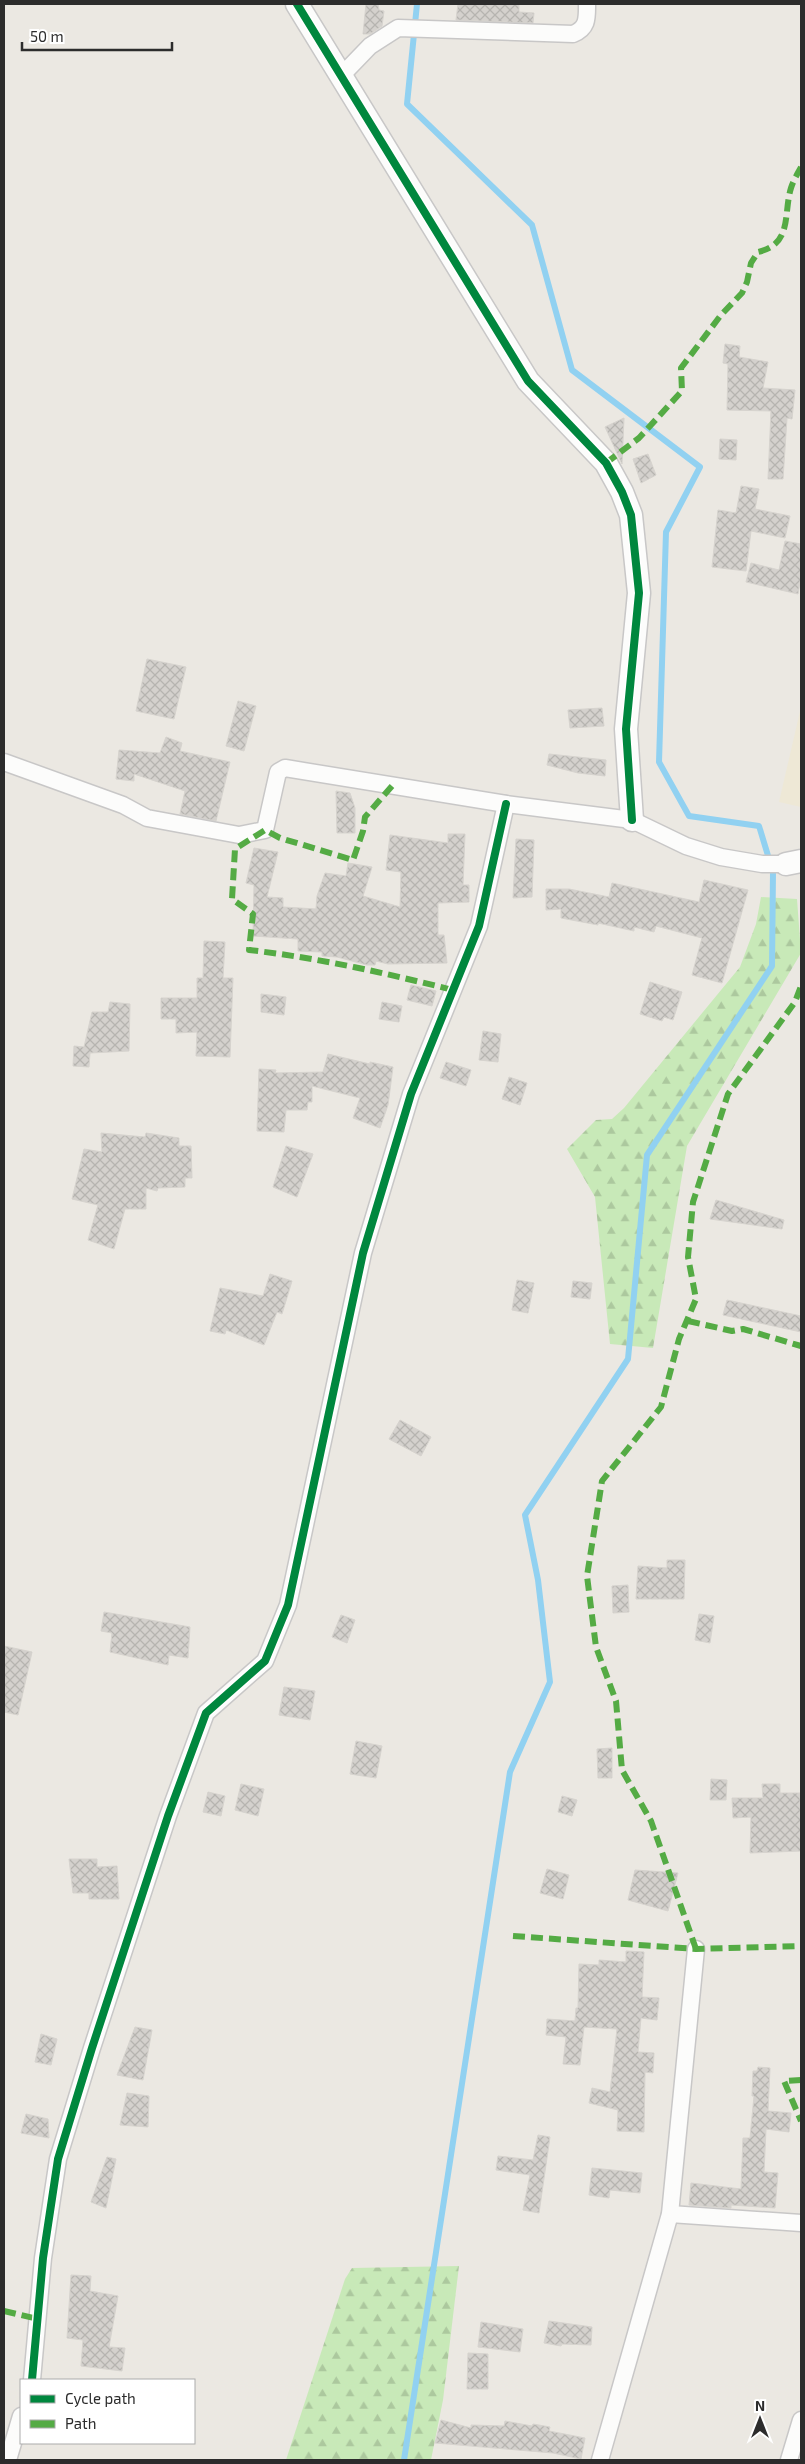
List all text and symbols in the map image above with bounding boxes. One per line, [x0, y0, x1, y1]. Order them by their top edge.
scale bar [22, 20, 172, 52]
text: 50 m [30, 27, 64, 45]
legend [20, 2379, 195, 2444]
text: Cycle path [65, 2389, 136, 2407]
north arrow [735, 2394, 785, 2444]
text: N [755, 2397, 765, 2414]
text: Path [65, 2414, 96, 2432]

